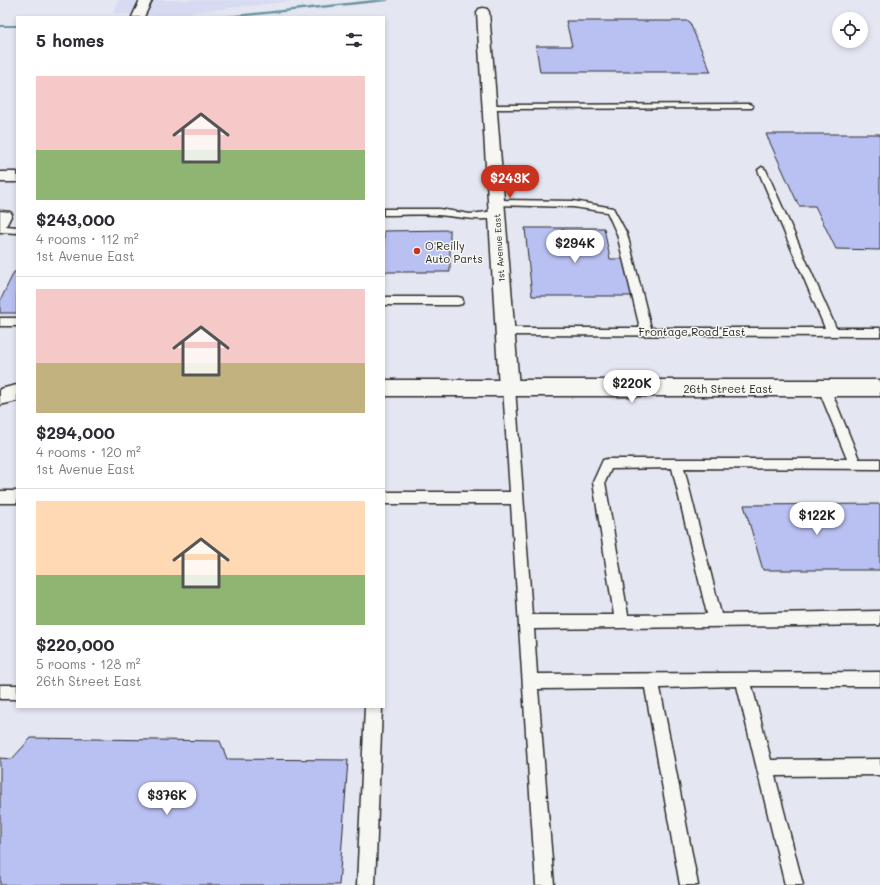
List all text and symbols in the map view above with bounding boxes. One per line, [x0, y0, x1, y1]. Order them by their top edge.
map controls [832, 12, 868, 48]
button: locate [832, 12, 868, 48]
text: 5 homes [36, 29, 104, 51]
icon: filters [343, 29, 365, 51]
icon: home [165, 102, 237, 174]
pin: $243K [482, 165, 538, 199]
text: $243K [490, 169, 530, 186]
text: $243,000 [36, 208, 115, 230]
street label: 1st Avenue East [491, 213, 507, 282]
text: 4 rooms · 112 m² [36, 230, 139, 247]
pin: $294K [547, 230, 603, 264]
text: $294K [555, 234, 595, 251]
place label: O'Reilly Auto Parts [425, 238, 483, 266]
marker: O'Reilly Auto Parts [412, 246, 422, 256]
text: 1st Avenue East [36, 247, 135, 264]
icon: home [165, 315, 237, 387]
street label: Frontage Road East [639, 324, 746, 339]
pin: $220K [604, 370, 660, 404]
text: $220K [612, 374, 652, 391]
street label: 26th Street East [683, 381, 773, 396]
text: $294,000 [36, 421, 115, 443]
text: 4 rooms · 120 m² [36, 443, 141, 460]
text: 1st Avenue East [36, 460, 135, 477]
pin: $122K [789, 502, 845, 536]
text: $122K [799, 506, 835, 523]
icon: home [165, 527, 237, 599]
text: $220,000 [36, 633, 114, 655]
text: 5 rooms · 128 m² [36, 655, 141, 672]
text: 26th Street East [36, 672, 141, 689]
pin: $376K [139, 782, 195, 816]
text: $376K [147, 786, 187, 803]

